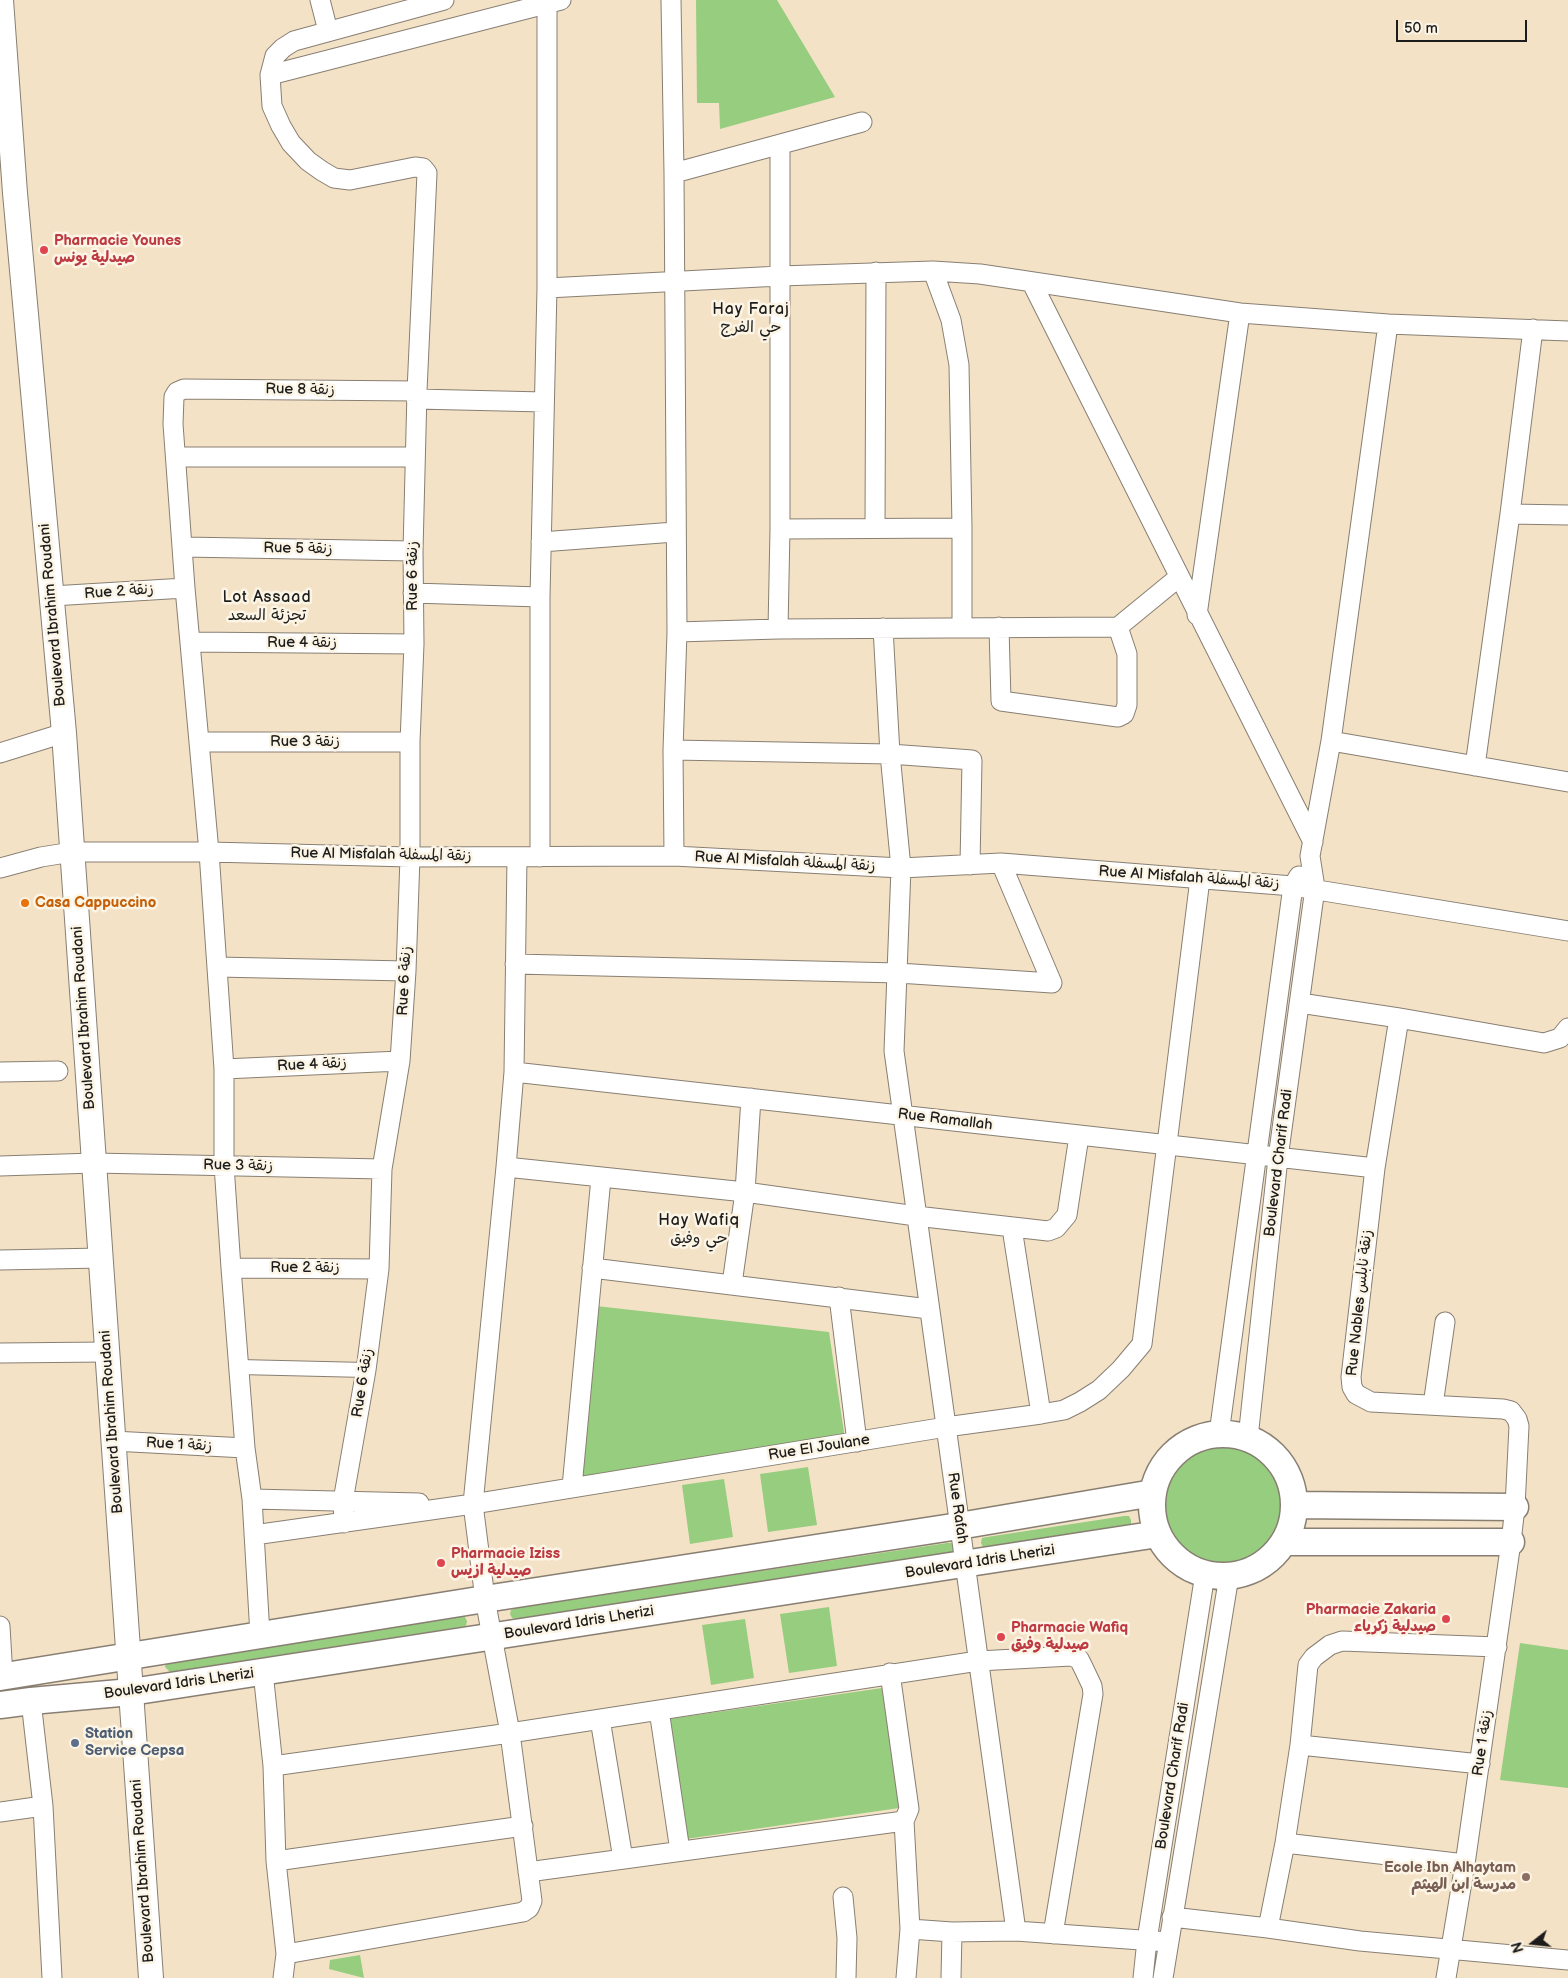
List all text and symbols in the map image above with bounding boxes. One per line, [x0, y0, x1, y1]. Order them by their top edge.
scale bar [1398, 10, 1529, 42]
text: 50 m [1404, 19, 1438, 38]
place label: Pharmacie Younes صيدلية يونس [54, 232, 181, 267]
marker: Pharmacie Younes صيدلية يونس [38, 244, 50, 256]
district label: Hay Faraj حي الفرج [711, 300, 791, 338]
street label: Rue 8 زنقة [265, 380, 335, 400]
street label: Boulevard Ibrahim Roudani [36, 523, 70, 707]
street label: Rue 5 زنقة [263, 539, 333, 559]
street label: Rue 6 زنقة [404, 541, 422, 611]
street label: Rue 2 زنقة [84, 581, 154, 603]
district label: Lot Assaad تجزئة السعد [221, 588, 313, 626]
street label: Rue 4 زنقة [267, 634, 337, 652]
street label: Rue 3 زنقة [270, 733, 340, 751]
street label: Rue Al Misfalah زنقة المسفلة [290, 844, 472, 866]
street label: Rue Al Misfalah زنقة المسفلة [694, 848, 876, 876]
street label: Rue Al Misfalah زنقة المسفلة [1098, 863, 1280, 893]
place label: Casa Cappuccino [35, 894, 156, 912]
marker: Casa Cappuccino [19, 897, 31, 909]
street label: Boulevard Ibrahim Roudani [69, 926, 99, 1110]
street label: Rue 6 زنقة [394, 946, 416, 1016]
street label: Rue 4 زنقة [277, 1054, 347, 1076]
street label: Boulevard Charif Radi [1261, 1088, 1297, 1238]
street label: Rue Ramallah [897, 1105, 993, 1135]
street label: Rue 3 زنقة [203, 1156, 273, 1176]
district label: Hay Wafiq حي وفيق [657, 1211, 741, 1249]
street label: Rue Nables زنقة نابلس [1343, 1229, 1377, 1377]
street label: Rue 2 زنقة [270, 1259, 340, 1277]
street label: Boulevard Ibrahim Roudani [97, 1330, 127, 1514]
street label: Rue 6 زنقة [349, 1347, 377, 1419]
street label: Rue El Joulane [767, 1431, 871, 1465]
street label: Rue 1 زنقة [145, 1434, 213, 1456]
street label: Rue Rafah [943, 1471, 971, 1545]
street label: Boulevard Idris Lherizi [904, 1541, 1056, 1583]
place label: Pharmacie Iziss صيدلية ازيس [451, 1545, 560, 1580]
marker: Pharmacie Iziss صيدلية ازيس [435, 1557, 447, 1569]
place label: Pharmacie Zakaria صيدلية زكرياء [1306, 1601, 1436, 1636]
street label: Boulevard Idris Lherizi [503, 1602, 655, 1644]
marker: Pharmacie Zakaria صيدلية زكرياء [1440, 1613, 1452, 1625]
place label: Pharmacie Wafiq صيدلية وفيق [1011, 1619, 1128, 1654]
marker: Pharmacie Wafiq صيدلية وفيق [995, 1631, 1007, 1643]
street label: Boulevard Idris Lherizi [103, 1665, 255, 1703]
street label: Boulevard Charif Radi [1152, 1701, 1194, 1851]
street label: Rue 1 زنقة [1469, 1709, 1497, 1777]
place label: Station Service Cepsa [85, 1725, 184, 1760]
marker: Station Service Cepsa [69, 1737, 81, 1749]
street label: Boulevard Ibrahim Roudani [128, 1779, 158, 1963]
place label: Ecole Ibn Alhaytam مدرسة ابن الهيثم [1384, 1859, 1516, 1894]
marker: Ecole Ibn Alhaytam مدرسة ابن الهيثم [1520, 1871, 1532, 1883]
north arrow [1508, 1918, 1558, 1968]
text: N [1508, 1940, 1528, 1955]

